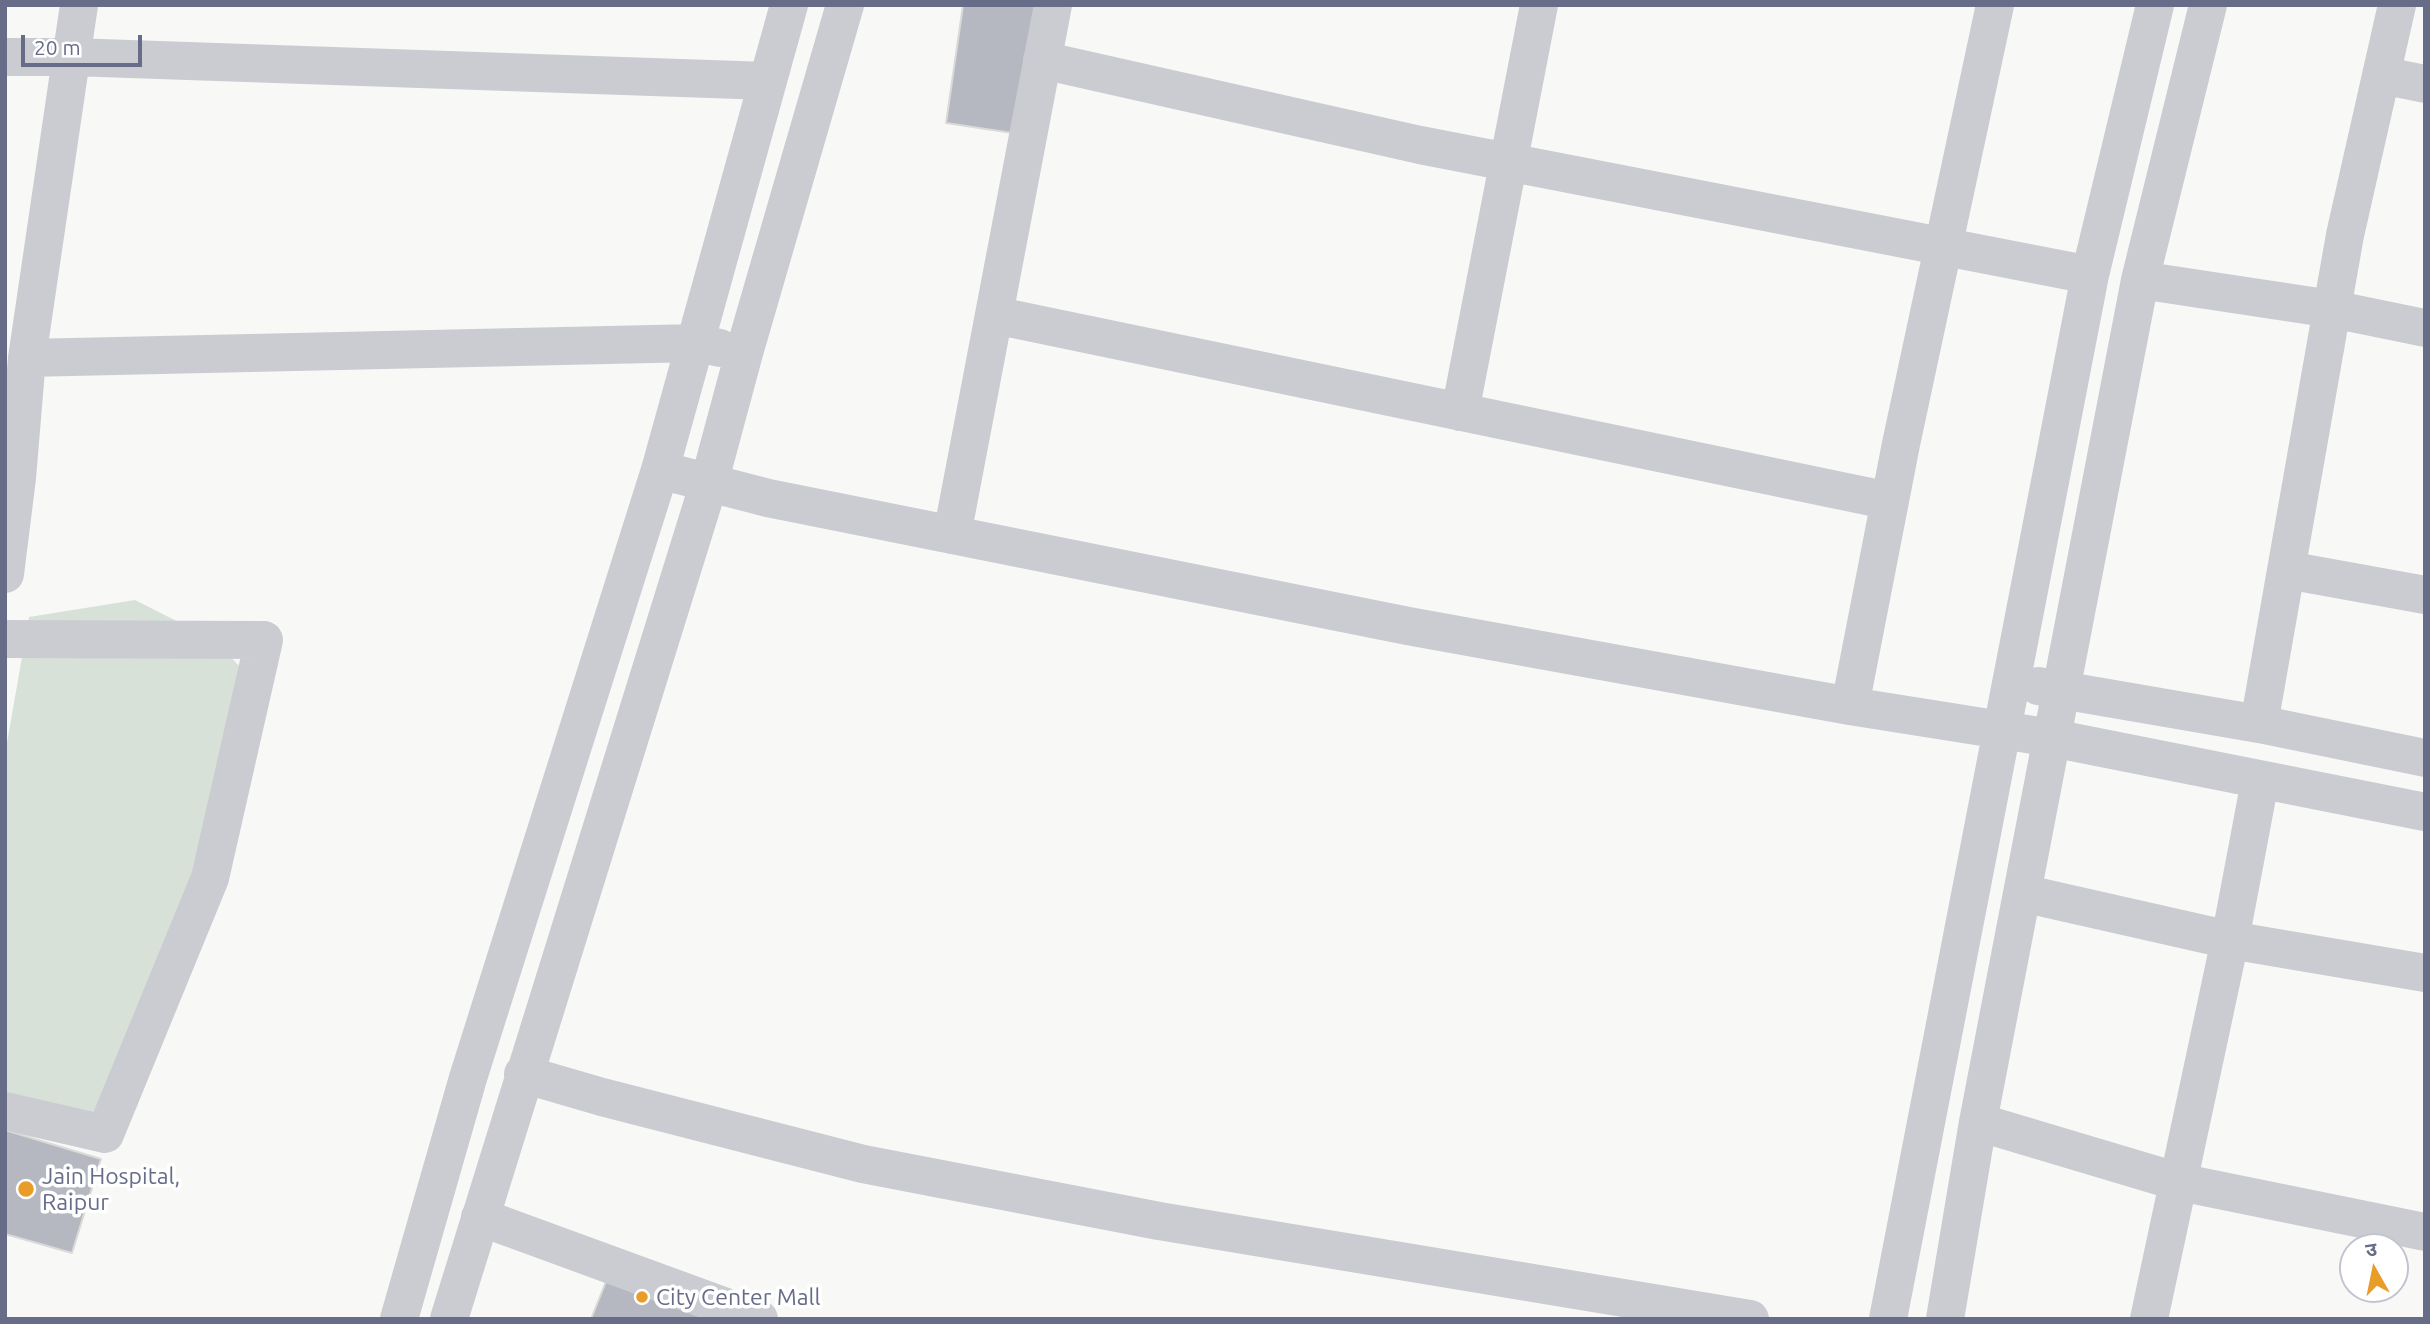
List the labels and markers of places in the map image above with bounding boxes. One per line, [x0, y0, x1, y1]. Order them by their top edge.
place label: Jain Hospital, Raipur [42, 1162, 180, 1216]
marker: Jain Hospital, Raipur [16, 1179, 36, 1199]
place label: City Center Mall [656, 1283, 821, 1311]
marker: City Center Mall [634, 1289, 650, 1305]

